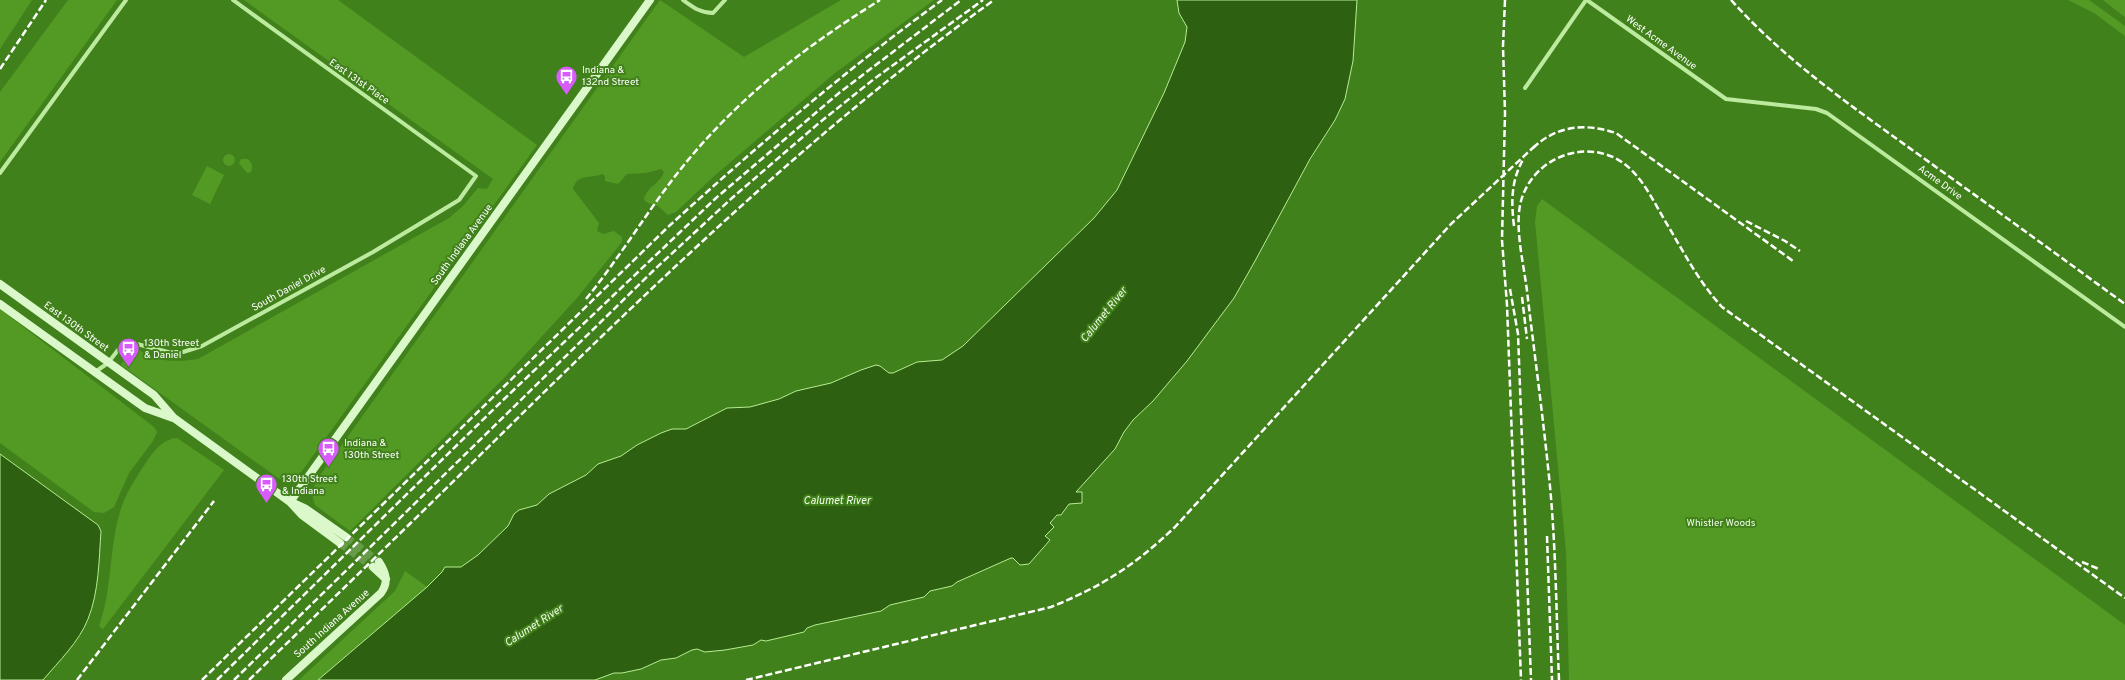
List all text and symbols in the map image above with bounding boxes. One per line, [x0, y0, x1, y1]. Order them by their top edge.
street label: West Acme Avenue [1623, 13, 1699, 73]
street label: East 131st Place [326, 56, 392, 108]
bus stop icon: Indiana & 132nd Street [554, 63, 580, 96]
place label: Indiana & 132nd Street [582, 64, 639, 89]
street label: Acme Drive [1915, 163, 1965, 203]
street label: South Indiana Avenue [428, 202, 496, 288]
street label: South Daniel Drive [250, 263, 328, 315]
water label: Calumet River [1077, 284, 1131, 346]
street label: East 130th Street [41, 299, 111, 355]
bus stop icon: 130th Street & Daniel [116, 336, 142, 369]
place label: 130th Street & Daniel [144, 337, 199, 362]
bus stop icon: Indiana & 130th Street [315, 436, 341, 469]
place label: Indiana & 130th Street [344, 437, 399, 462]
bus stop icon: 130th Street & Indiana [253, 472, 279, 505]
place label: 130th Street & Indiana [282, 473, 337, 498]
water label: Calumet River [803, 494, 871, 508]
park label: Whistler Woods [1687, 517, 1756, 530]
street label: South Indiana Avenue [292, 587, 372, 661]
water label: Calumet River [502, 601, 567, 650]

